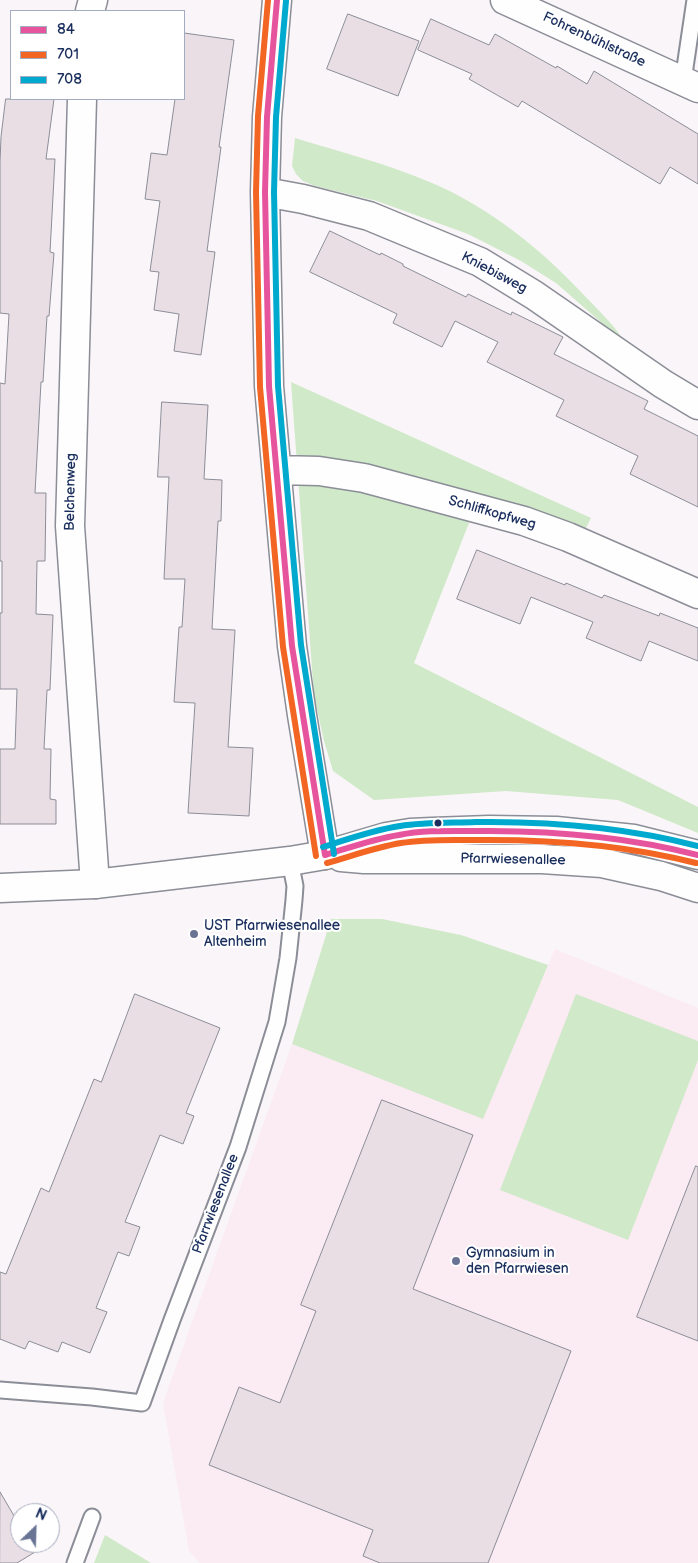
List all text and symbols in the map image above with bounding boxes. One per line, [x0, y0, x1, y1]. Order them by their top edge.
street label: Fohrenbühlstraße [540, 9, 648, 71]
legend [10, 10, 185, 100]
text: 84 [57, 20, 75, 39]
text: 701 [57, 45, 79, 64]
text: 708 [57, 70, 82, 89]
street label: Kniebisweg [458, 249, 530, 297]
street label: Belchenweg [62, 453, 80, 531]
street label: Schliffkopfweg [446, 492, 538, 534]
unlabelled marker [433, 818, 443, 828]
street label: Pfarrwiesenallee [460, 851, 566, 869]
place label: UST Pfarrwiesenallee Altenheim [204, 918, 340, 950]
marker: UST Pfarrwiesenallee Altenheim [188, 928, 200, 940]
street label: Pfarrwiesenallee [189, 1152, 243, 1256]
place label: Gymnasium in den Pfarrwiesen [466, 1245, 569, 1278]
marker: Gymnasium in den Pfarrwiesen [450, 1255, 462, 1267]
north arrow [10, 1503, 60, 1553]
text: N [33, 1505, 49, 1525]

